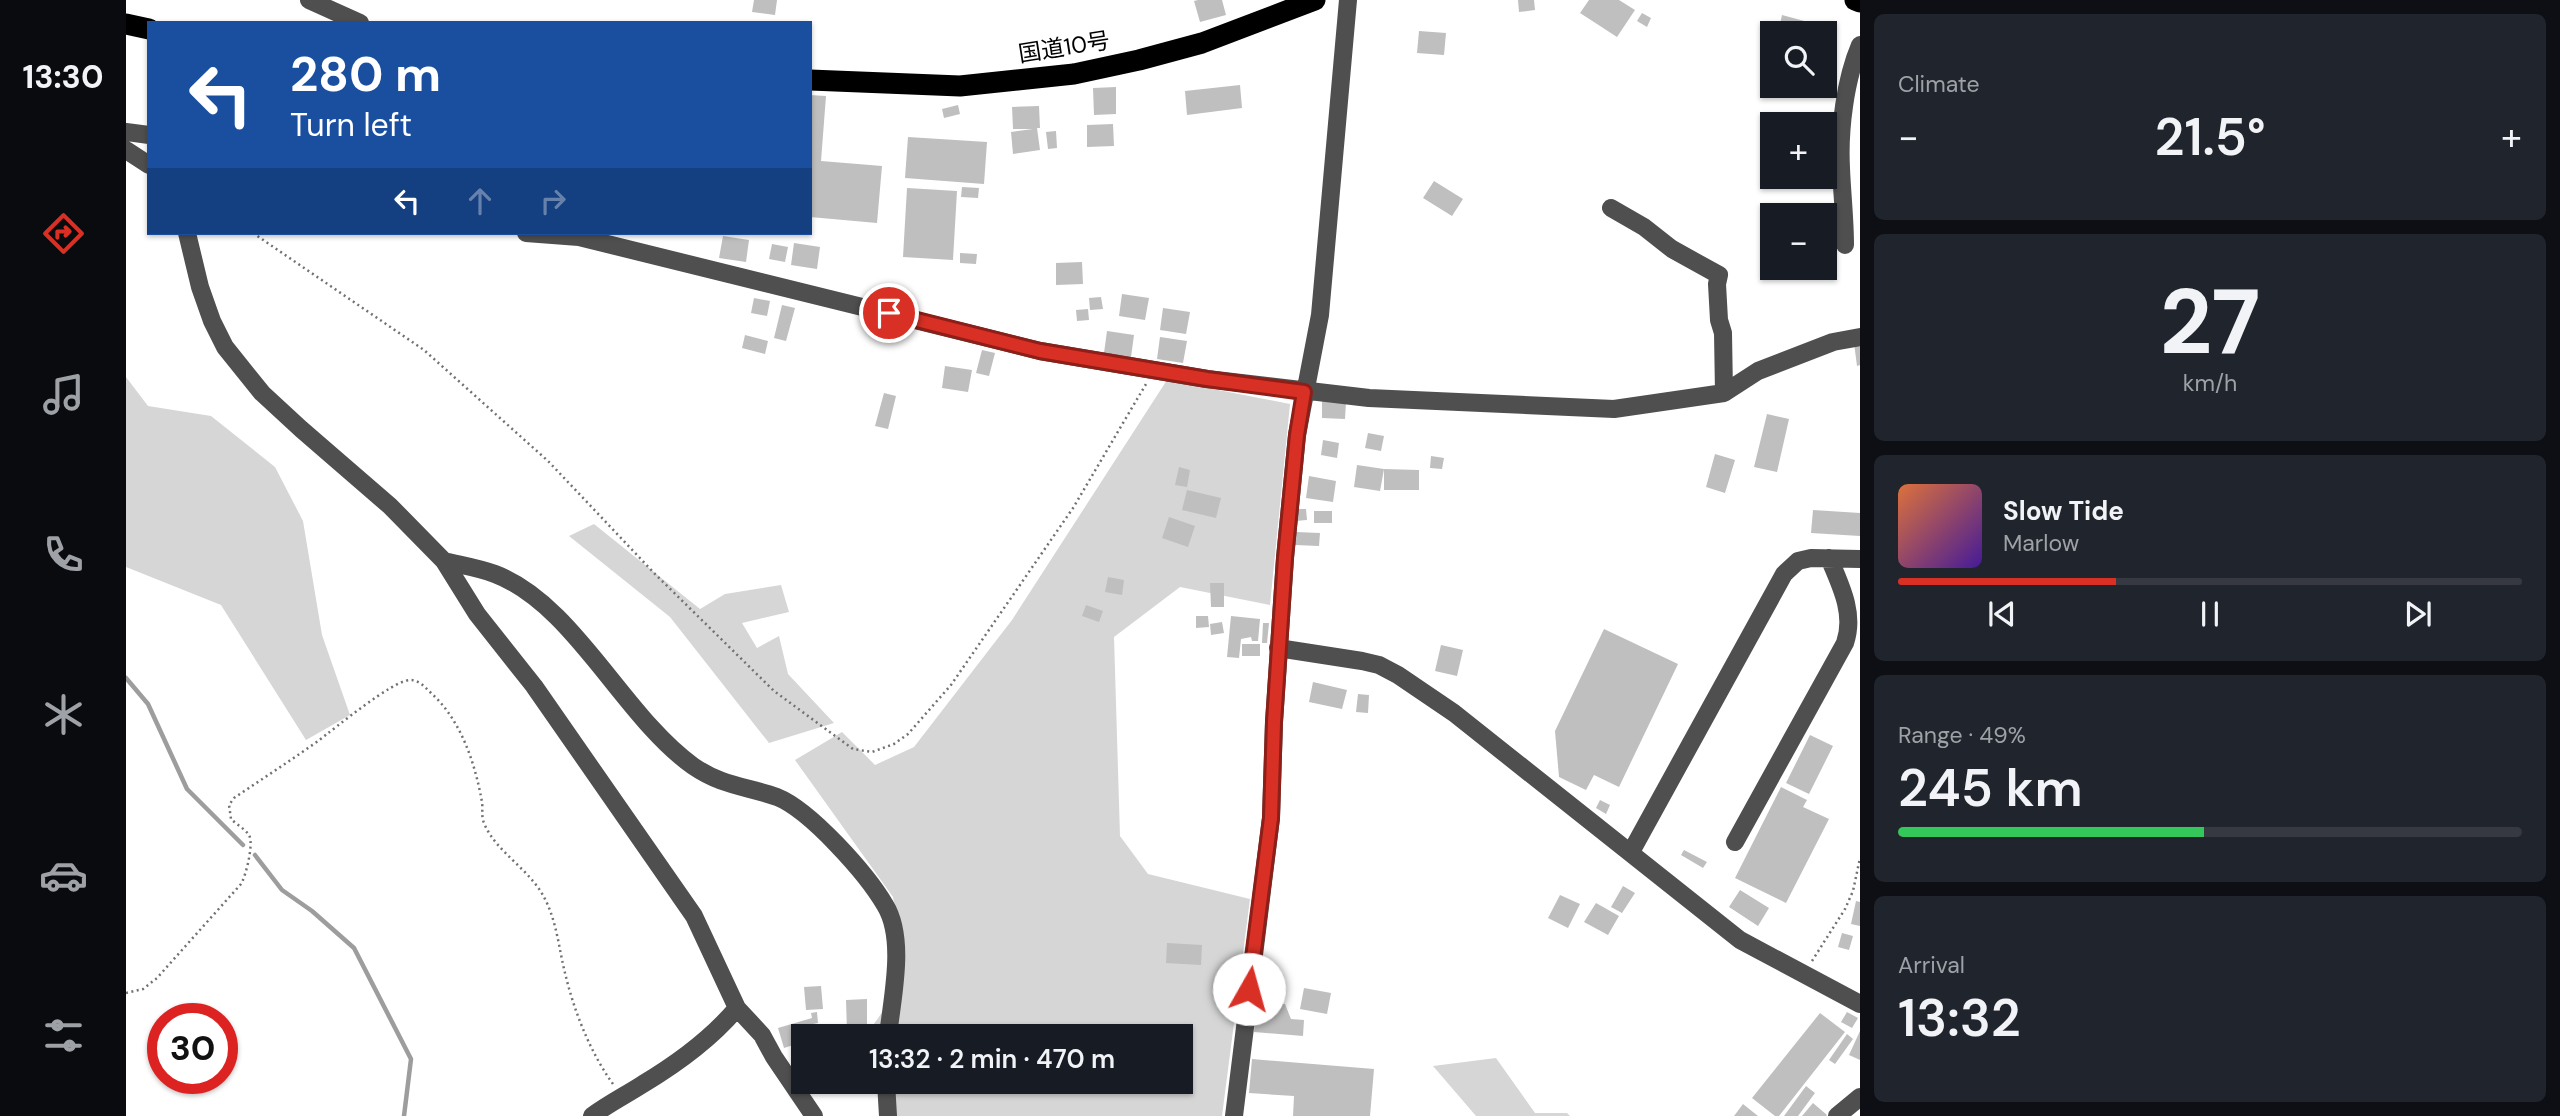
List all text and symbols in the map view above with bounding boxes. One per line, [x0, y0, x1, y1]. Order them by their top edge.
map controls [1760, 21, 1837, 280]
button: search [1760, 21, 1837, 98]
street label: 国道10号 [1016, 25, 1112, 69]
text: 280 m [290, 42, 441, 106]
icon: left [175, 49, 266, 140]
text: 13:30 [23, 56, 103, 98]
text: Climate [1898, 69, 1980, 99]
text: 21.5° [2154, 103, 2266, 171]
text: Turn left [290, 104, 412, 146]
button: + [1760, 112, 1837, 189]
text: − [1898, 112, 1919, 162]
text: + [2501, 112, 2522, 162]
icon: left [388, 182, 426, 220]
icon: ahead [461, 182, 499, 220]
icon: right [534, 182, 572, 220]
button: − [1760, 203, 1837, 280]
icon: directions [39, 209, 88, 258]
text: 27 [2160, 263, 2260, 381]
pin [859, 283, 919, 343]
icon: arrive [870, 294, 908, 332]
text: km/h [2183, 368, 2237, 398]
icon: music [39, 370, 88, 419]
text: Slow Tide [2003, 494, 2124, 528]
text: Marlow [2003, 528, 2079, 558]
icon: phone [39, 530, 88, 579]
icon: previous [1983, 595, 2021, 633]
icon: pause [2191, 595, 2229, 633]
icon: next [2399, 595, 2437, 633]
icon: climate [39, 690, 88, 739]
text: Range · 49% [1898, 720, 2026, 750]
text: 245 km [1898, 754, 2083, 822]
icon: car [39, 851, 88, 900]
text: Arrival [1898, 950, 1965, 980]
position arrow [1212, 952, 1286, 1026]
text: 13:32 [1898, 984, 2021, 1052]
speed limit sign: 30 [147, 1003, 238, 1094]
icon: filters [39, 1011, 88, 1060]
text: 13:32 · 2 min · 470 m [869, 1042, 1115, 1076]

